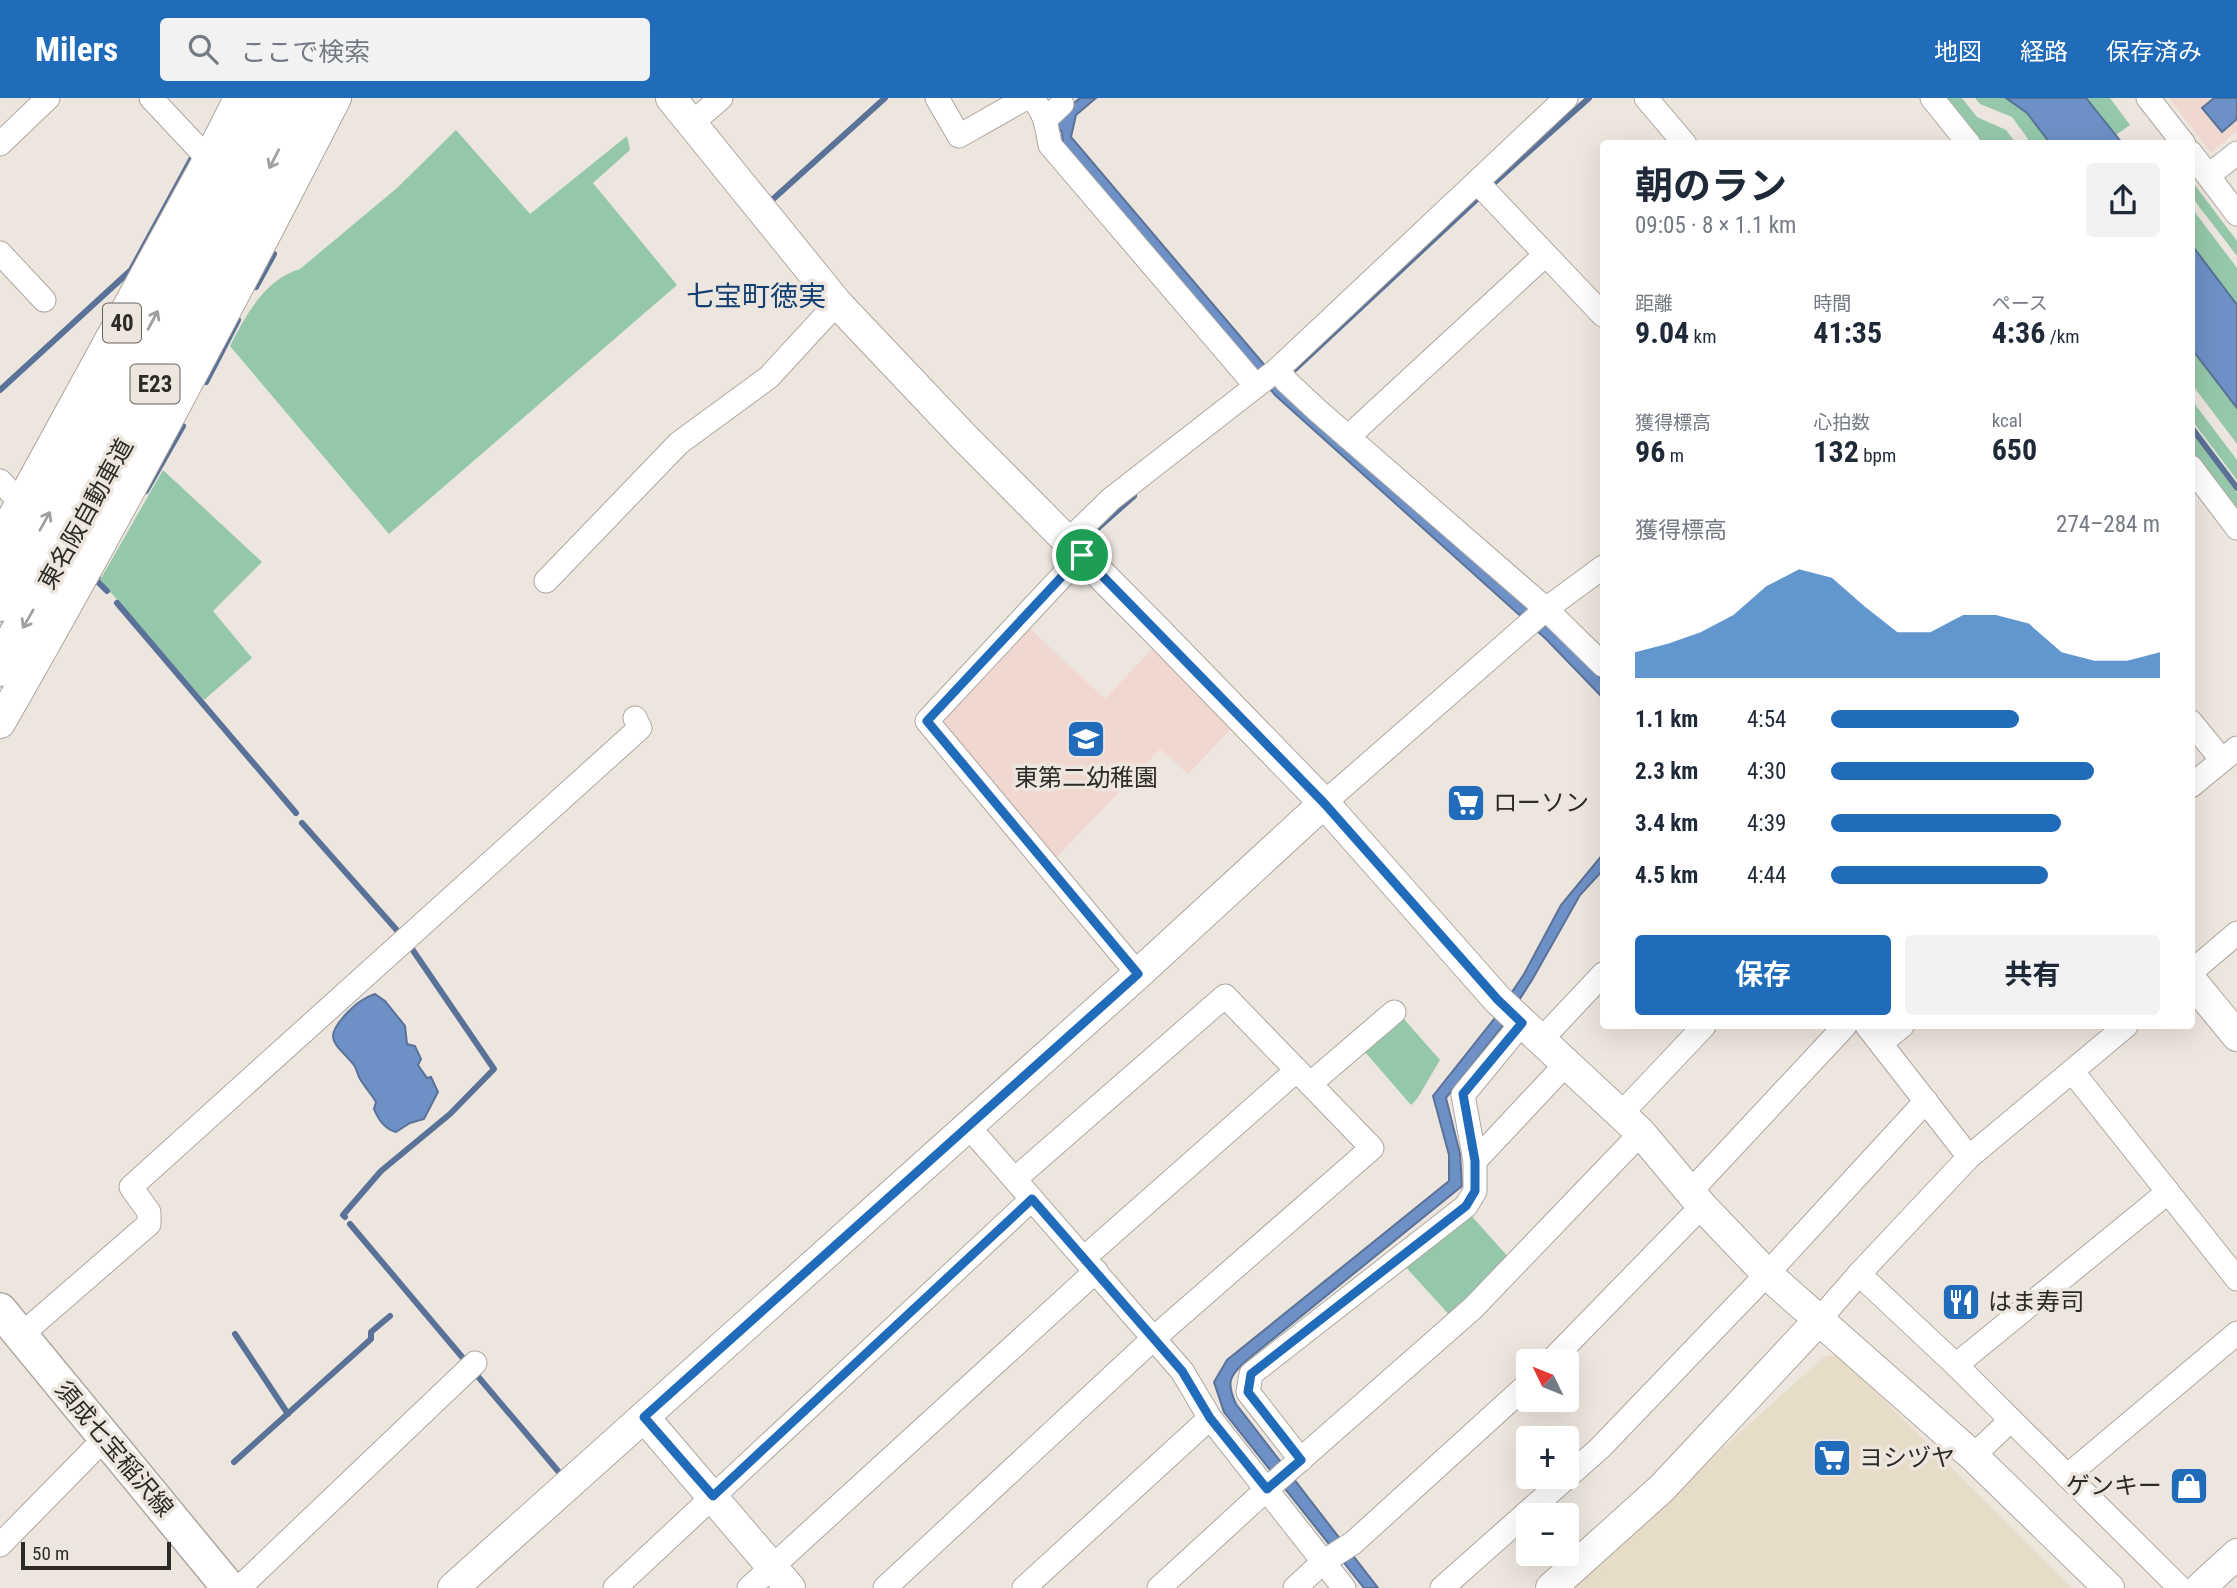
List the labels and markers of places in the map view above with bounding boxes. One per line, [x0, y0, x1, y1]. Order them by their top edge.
pin [1052, 525, 1112, 585]
school or university icon: 東第二幼稚園 [1065, 718, 1107, 760]
place label: 東第二幼稚園 [1014, 764, 1158, 792]
supermarket icon: ローソン [1445, 782, 1487, 824]
place label: ローソン [1493, 789, 1589, 817]
restaurant icon: はま寿司 [1940, 1281, 1982, 1323]
place label: はま寿司 [1988, 1288, 2084, 1316]
supermarket icon: ヨシヅヤ [1811, 1437, 1853, 1479]
place label: ヨシヅヤ [1859, 1444, 1955, 1472]
shop icon: ゲンキー [2168, 1465, 2210, 1507]
place label: ゲンキー [2066, 1472, 2162, 1500]

